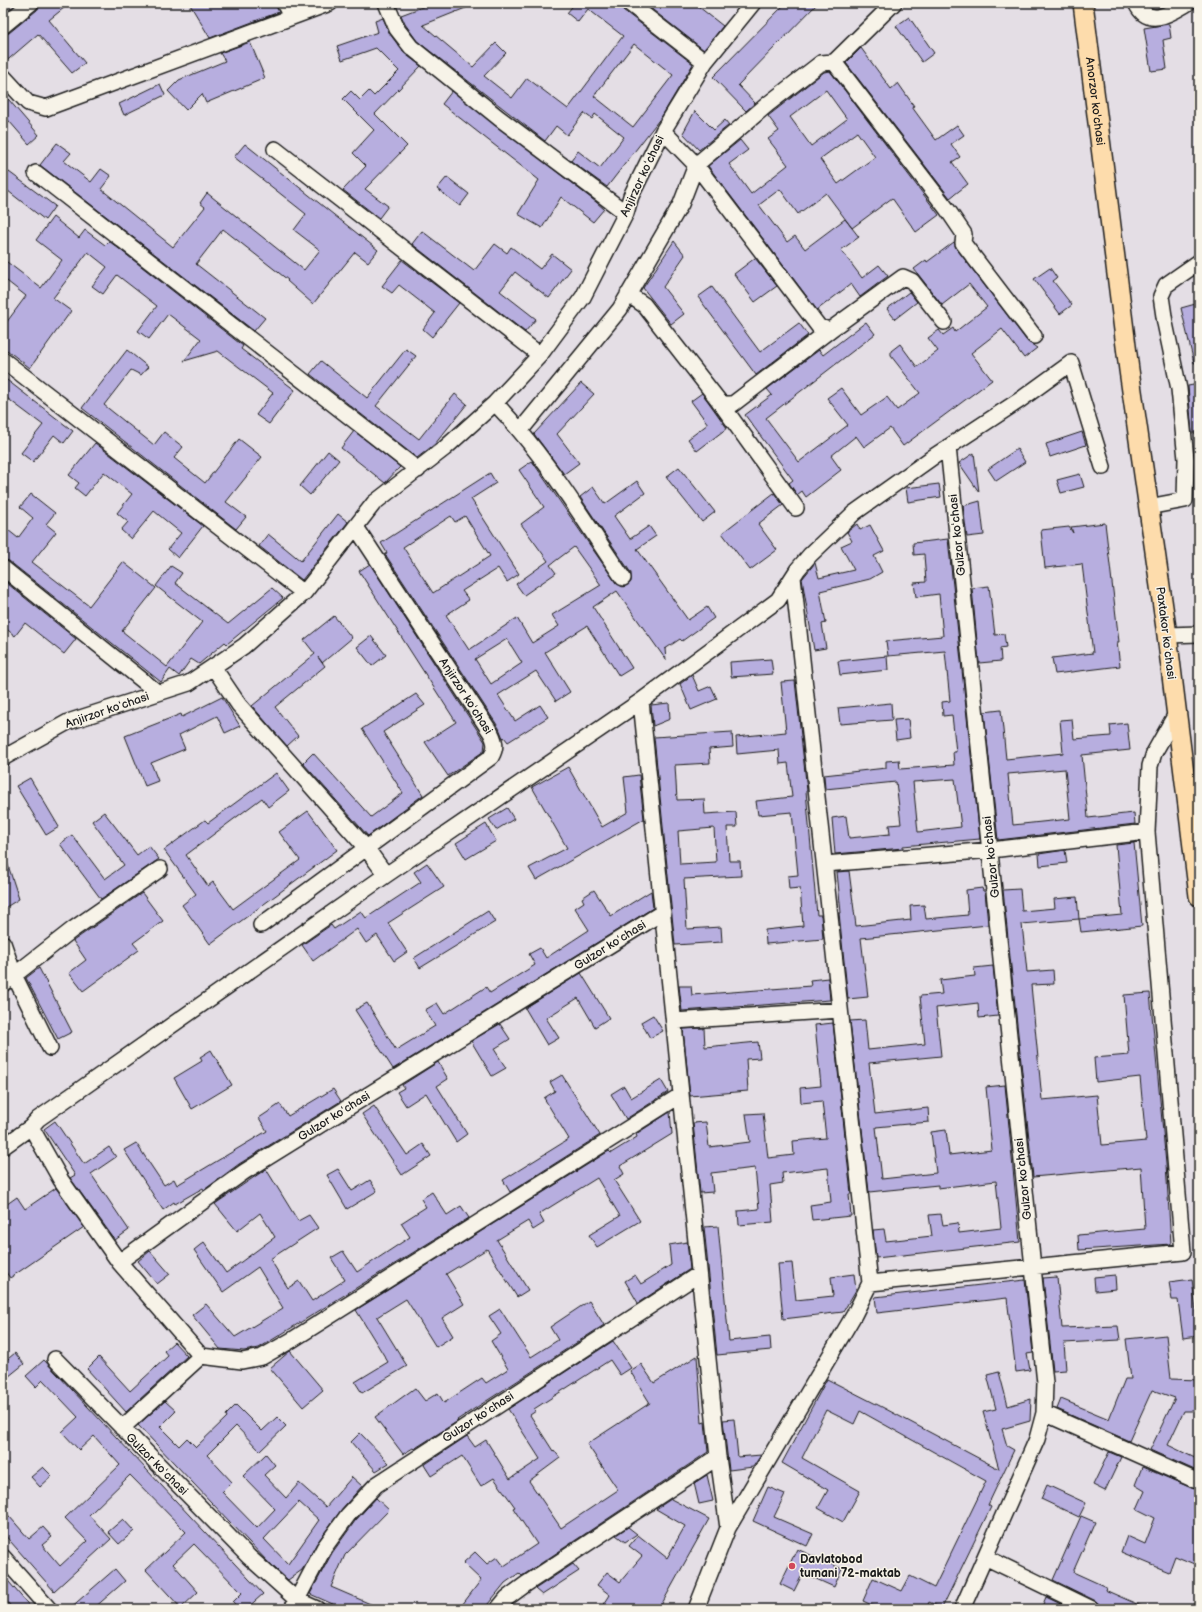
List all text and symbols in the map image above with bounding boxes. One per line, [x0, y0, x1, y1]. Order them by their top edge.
street label: Anorzor ko'chasi [1082, 56, 1108, 147]
street label: Anjirzor koʻchasi [617, 133, 668, 219]
street label: Gulzor koʻchasi [946, 493, 969, 577]
street label: Paxtakor koʻchasi [1152, 586, 1179, 681]
street label: Anjirzor koʻchasi [435, 655, 496, 737]
street label: Anjirzor koʻchasi [63, 689, 151, 732]
street label: Gulzor koʻchasi [980, 815, 1003, 899]
street label: Gulzor koʻchasi [571, 917, 649, 974]
street label: Gulzor koʻchasi [295, 1088, 373, 1145]
street label: Gulzor koʻchasi [1012, 1137, 1035, 1221]
street label: Gulzor koʻchasi [440, 1389, 517, 1446]
street label: Gulzor koʻchasi [122, 1430, 191, 1499]
place label: Davlatobod tumani 72-maktab [799, 1552, 901, 1581]
marker: Davlatobod tumani 72-maktab [787, 1561, 797, 1571]

